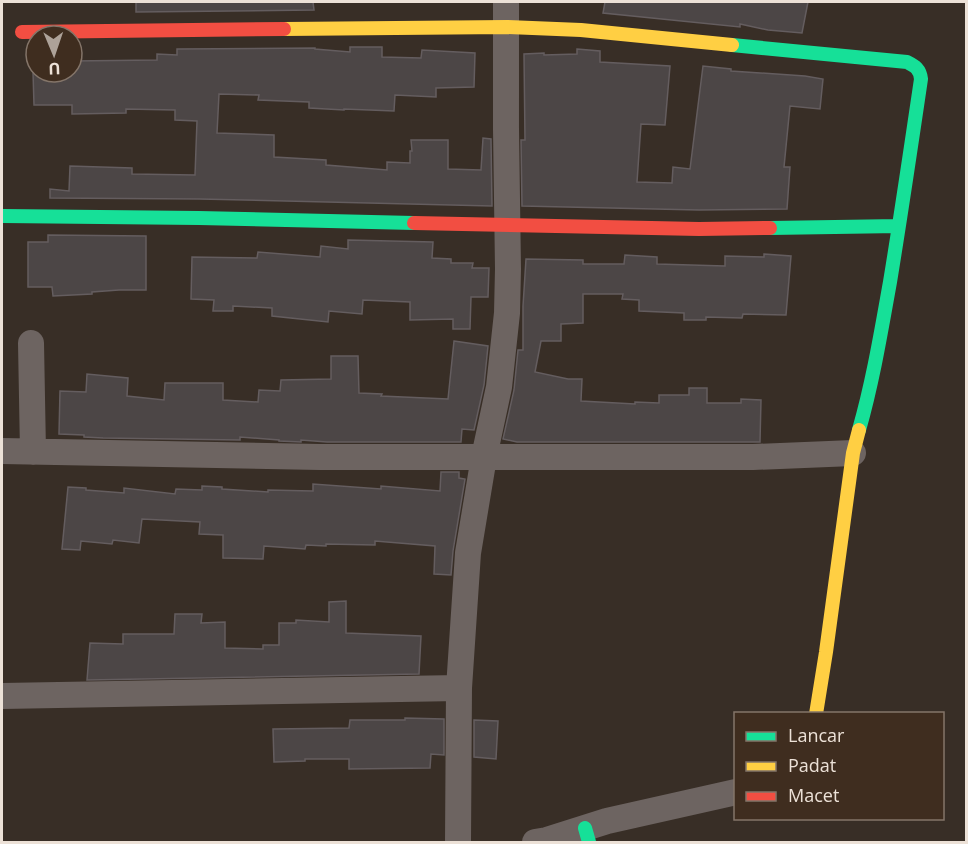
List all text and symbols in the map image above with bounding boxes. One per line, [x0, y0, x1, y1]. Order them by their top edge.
north arrow [24, 24, 84, 84]
text: U [48, 58, 61, 80]
legend [734, 712, 944, 820]
text: Lancar [788, 723, 845, 747]
text: Padat [788, 753, 836, 777]
text: Macet [788, 783, 839, 807]

